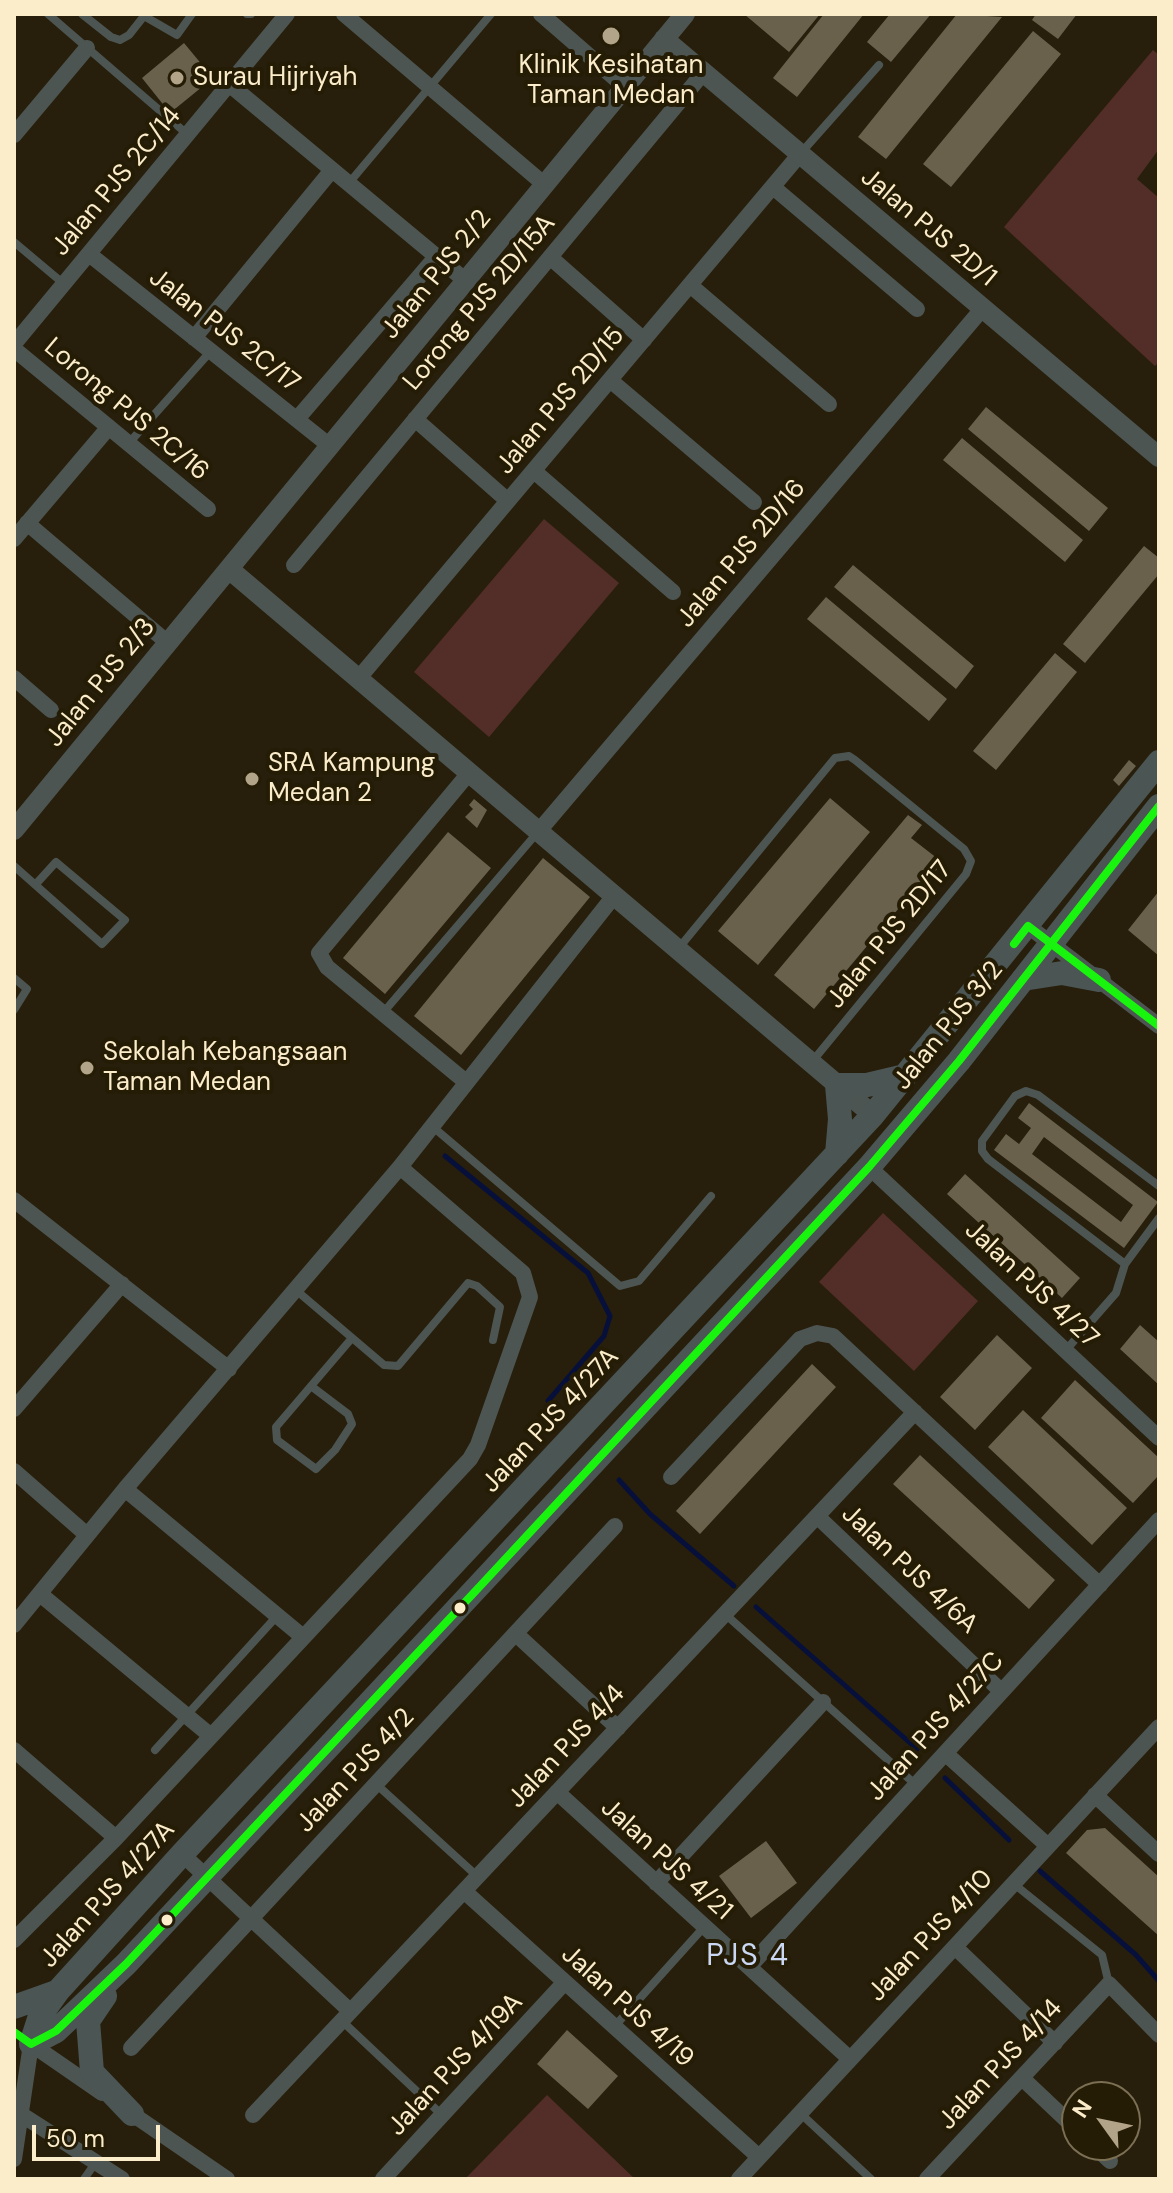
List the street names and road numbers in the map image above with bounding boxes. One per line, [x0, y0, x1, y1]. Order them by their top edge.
street label: Jalan PJS 2C/14 [46, 101, 188, 263]
street label: Jalan PJS 2D/1 [854, 162, 1002, 294]
street label: Jalan PJS 2/2 [375, 204, 499, 346]
street label: Lorong PJS 2D/15A [397, 209, 563, 397]
street label: Jalan PJS 2C/17 [142, 262, 306, 400]
street label: Jalan PJS 2D/15 [490, 321, 632, 481]
street label: Lorong PJS 2C/16 [37, 332, 215, 488]
street label: Jalan PJS 2D/16 [671, 474, 813, 634]
street label: Jalan PJS 2/3 [40, 612, 162, 754]
street label: Jalan PJS 2D/17 [821, 855, 959, 1015]
street label: Jalan PJS 3/2 [888, 955, 1010, 1097]
street label: Jalan PJS 4/27 [958, 1215, 1104, 1355]
street label: Jalan PJS 4/27A [476, 1342, 626, 1500]
street label: Jalan PJS 4/6A [834, 1499, 984, 1641]
street label: Jalan PJS 4/27C [861, 1646, 1011, 1808]
street label: Jalan PJS 4/4 [502, 1679, 632, 1815]
street label: Jalan PJS 4/2 [291, 1703, 421, 1839]
street label: Jalan PJS 4/21 [594, 1793, 738, 1927]
street label: Jalan PJS 4/27A [34, 1815, 182, 1975]
street label: Jalan PJS 4/10 [862, 1864, 1000, 2008]
street label: Jalan PJS 4/19 [554, 1939, 700, 2075]
street label: Jalan PJS 4/19A [382, 1987, 530, 2143]
street label: Jalan PJS 4/14 [933, 1993, 1069, 2137]

